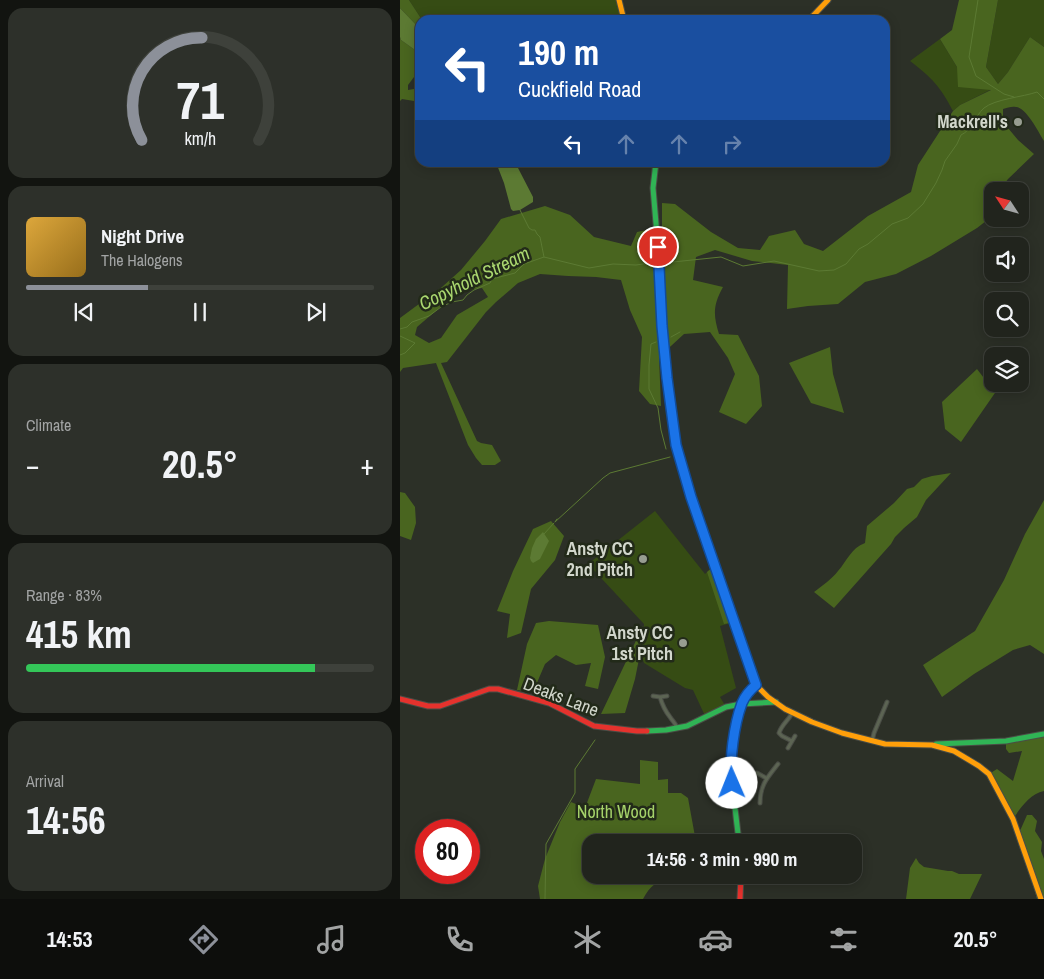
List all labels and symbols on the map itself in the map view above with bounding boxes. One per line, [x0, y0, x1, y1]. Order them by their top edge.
place label: Mackrell's [937, 109, 1008, 134]
marker: Mackrell's [1012, 116, 1024, 128]
north arrow [984, 182, 1029, 228]
pin [637, 226, 679, 268]
water label: Copyhold Stream [414, 240, 534, 316]
place label: Ansty CC 2nd Pitch [567, 536, 633, 582]
marker: Ansty CC 2nd Pitch [637, 553, 649, 565]
place label: Ansty CC 1st Pitch [607, 620, 673, 666]
marker: Ansty CC 1st Pitch [677, 637, 689, 649]
street label: Deaks Lane [520, 671, 602, 722]
position arrow [705, 756, 757, 808]
park label: North Wood [577, 799, 655, 824]
speed limit sign: 80 [415, 819, 480, 884]

